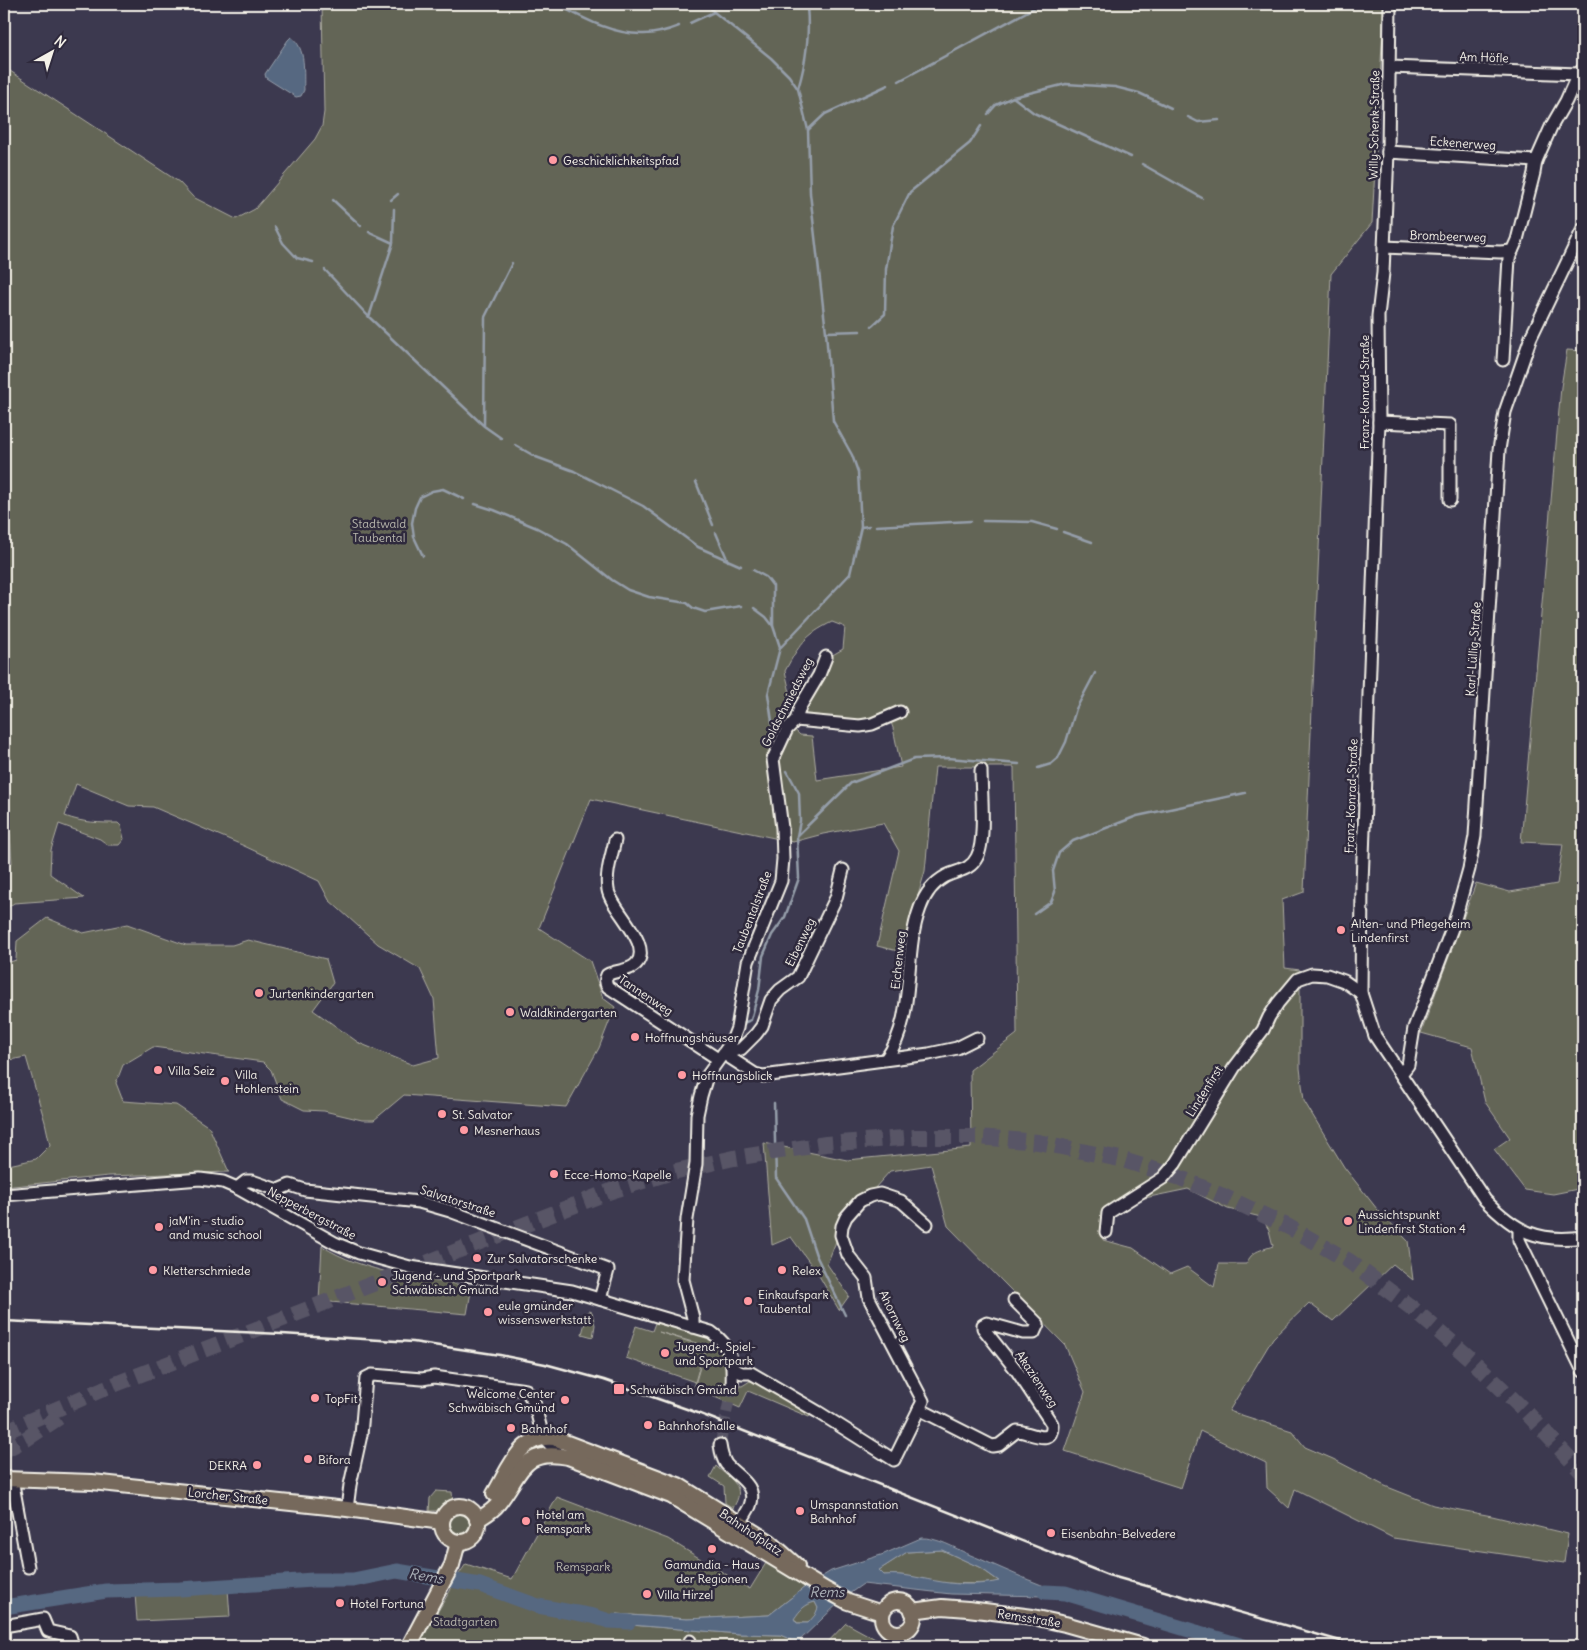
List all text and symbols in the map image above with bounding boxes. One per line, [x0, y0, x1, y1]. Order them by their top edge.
north arrow [28, 28, 78, 78]
text: N [51, 32, 70, 52]
street label: Am Höfle [1459, 49, 1509, 65]
street label: Willy-Schenk-Straße [1366, 70, 1382, 180]
street label: Eckenerweg [1429, 133, 1497, 153]
place label: Geschicklichkeitspfad [563, 153, 679, 168]
marker: Geschicklichkeitspfad [547, 154, 559, 166]
street label: Brombeerweg [1409, 227, 1487, 245]
street label: Franz-Konrad-Straße [1357, 335, 1372, 449]
park label: Stadtwald Taubental [352, 516, 406, 545]
street label: Karl-Lüllig-Straße [1462, 601, 1484, 697]
street label: Goldschmiedsweg [758, 655, 816, 749]
street label: Franz-Konrad-Straße [1342, 738, 1360, 854]
street label: Taubentalstraße [729, 869, 775, 955]
street label: Eibenweg [782, 915, 818, 969]
place label: Alten- und Pflegeheim Lindenfirst [1351, 916, 1471, 945]
marker: Alten- und Pflegeheim Lindenfirst [1335, 924, 1347, 936]
street label: Eichenweg [887, 930, 909, 990]
street label: Tannenweg [616, 971, 676, 1019]
place label: Jurtenkindergarten [269, 986, 374, 1001]
marker: Jurtenkindergarten [253, 987, 265, 999]
place label: Waldkindergarten [520, 1005, 617, 1020]
marker: Waldkindergarten [504, 1006, 516, 1018]
place label: Hoffnungshäuser [645, 1030, 739, 1045]
marker: Hoffnungshäuser [629, 1031, 641, 1043]
place label: Villa Seiz [168, 1063, 215, 1078]
street label: Lindenfirst [1182, 1063, 1226, 1119]
marker: Villa Seiz [152, 1064, 164, 1076]
place label: Villa Hohlenstein [235, 1067, 299, 1096]
place label: Hoffnungsblick [692, 1068, 772, 1083]
marker: Hoffnungsblick [676, 1069, 688, 1081]
marker: Villa Hohlenstein [219, 1075, 231, 1087]
place label: St. Salvator [452, 1107, 512, 1122]
marker: St. Salvator [436, 1108, 448, 1120]
place label: Mesnerhaus [474, 1123, 540, 1138]
marker: Mesnerhaus [458, 1124, 470, 1136]
place label: Ecce-Homo-Kapelle [564, 1167, 671, 1182]
marker: Ecce-Homo-Kapelle [548, 1168, 560, 1180]
street label: Salvatorstraße [418, 1182, 498, 1220]
street label: Nepperbergstraße [265, 1183, 359, 1243]
place label: Aussichtspunkt Lindenfirst Station 4 [1358, 1207, 1466, 1236]
place label: jaM'in - studio and music school [168, 1213, 262, 1242]
marker: Aussichtspunkt Lindenfirst Station 4 [1342, 1215, 1354, 1227]
marker: jaM'in - studio and music school [153, 1221, 165, 1233]
place label: Zur Salvatorschenke [487, 1251, 597, 1266]
marker: Zur Salvatorschenke [471, 1252, 483, 1264]
place label: Kletterschmiede [163, 1263, 251, 1278]
place label: Relex [792, 1263, 821, 1278]
marker: Kletterschmiede [147, 1264, 159, 1276]
marker: Relex [776, 1264, 788, 1276]
place label: Jugend - und Sportpark Schwäbisch Gmünd [392, 1268, 521, 1297]
marker: Jugend - und Sportpark Schwäbisch Gmünd [376, 1276, 388, 1288]
place label: Einkaufspark Taubental [758, 1287, 829, 1316]
street label: Ahornweg [876, 1288, 914, 1344]
marker: Einkaufspark Taubental [742, 1295, 754, 1307]
place label: eule gmünder wissenswerkstatt [498, 1298, 591, 1327]
marker: eule gmünder wissenswerkstatt [482, 1306, 494, 1318]
place label: Jugend-, Spiel- und Sportpark [675, 1339, 756, 1368]
marker: Jugend-, Spiel- und Sportpark [659, 1347, 671, 1359]
street label: Akazienweg [1013, 1348, 1061, 1410]
marker: Schwäbisch Gmünd [612, 1382, 626, 1396]
place label: Schwäbisch Gmünd [630, 1382, 737, 1397]
place label: Welcome Center Schwäbisch Gmünd [448, 1386, 555, 1415]
place label: TopFit [325, 1391, 358, 1406]
marker: TopFit [309, 1392, 321, 1404]
marker: Welcome Center Schwäbisch Gmünd [559, 1394, 571, 1406]
place label: Bahnhofshalle [658, 1418, 735, 1433]
marker: Bahnhofshalle [642, 1419, 654, 1431]
place label: Bahnhof [521, 1421, 568, 1436]
marker: Bahnhof [505, 1422, 517, 1434]
place label: Bifora [318, 1452, 351, 1467]
marker: Bifora [302, 1453, 314, 1465]
place label: DEKRA [209, 1458, 247, 1473]
marker: DEKRA [251, 1459, 263, 1471]
street label: Lorcher Straße [187, 1484, 269, 1508]
place label: Umspannstation Bahnhof [810, 1497, 898, 1526]
marker: Umspannstation Bahnhof [794, 1505, 806, 1517]
street label: Bahnhofplatz [717, 1506, 785, 1559]
place label: Hotel am Remspark [536, 1507, 591, 1536]
marker: Hotel am Remspark [520, 1515, 532, 1527]
place label: Eisenbahn-Belvedere [1061, 1526, 1176, 1541]
marker: Eisenbahn-Belvedere [1045, 1527, 1057, 1539]
marker: Gamundia - Haus der Regionen [706, 1543, 718, 1555]
place label: Gamundia - Haus der Regionen [664, 1557, 760, 1586]
park label: Remspark [556, 1559, 610, 1574]
water label: Rems [407, 1564, 446, 1588]
water label: Rems [810, 1583, 846, 1601]
place label: Villa Hirzel [657, 1587, 713, 1602]
marker: Villa Hirzel [641, 1588, 653, 1600]
place label: Hotel Fortuna [350, 1596, 424, 1611]
marker: Hotel Fortuna [334, 1597, 346, 1609]
street label: Remsstraße [996, 1606, 1062, 1630]
park label: Stadtgarten [433, 1614, 497, 1629]

